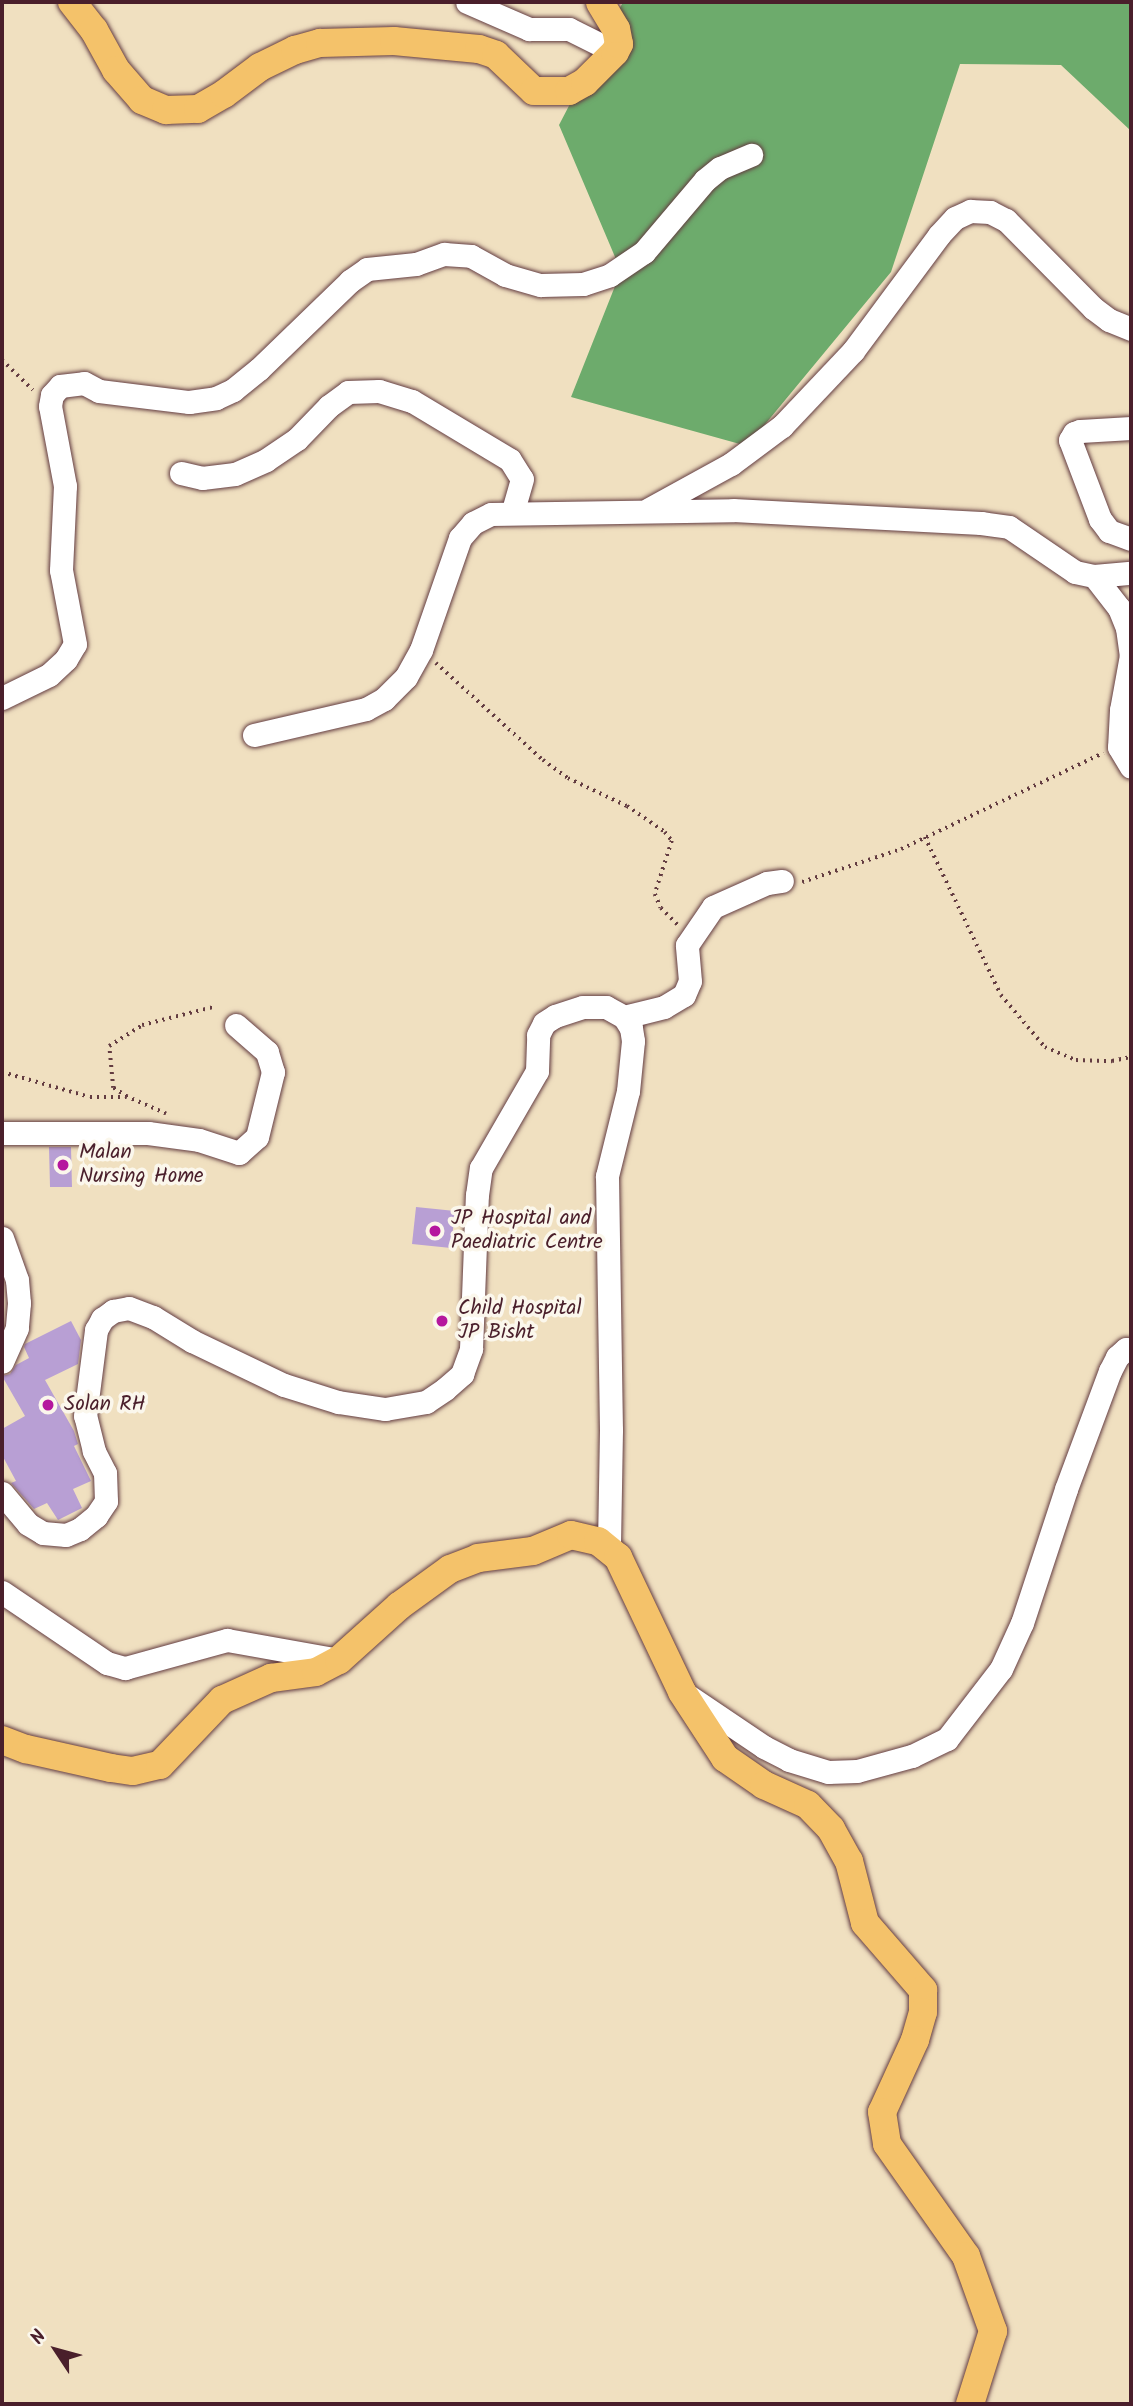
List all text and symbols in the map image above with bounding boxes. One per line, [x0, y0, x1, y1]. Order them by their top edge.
place label: Malan Nursing Home [79, 1140, 204, 1190]
marker: Malan Nursing Home [53, 1155, 73, 1175]
place label: JP Hospital and Paediatric Centre [451, 1206, 603, 1256]
marker: JP Hospital and Paediatric Centre [425, 1221, 445, 1241]
place label: Child Hospital JP Bisht [458, 1296, 582, 1346]
marker: Child Hospital JP Bisht [432, 1311, 452, 1331]
place label: Solan RH [64, 1392, 146, 1418]
marker: Solan RH [38, 1395, 58, 1415]
north arrow [21, 2315, 91, 2385]
text: N [23, 2324, 55, 2351]

